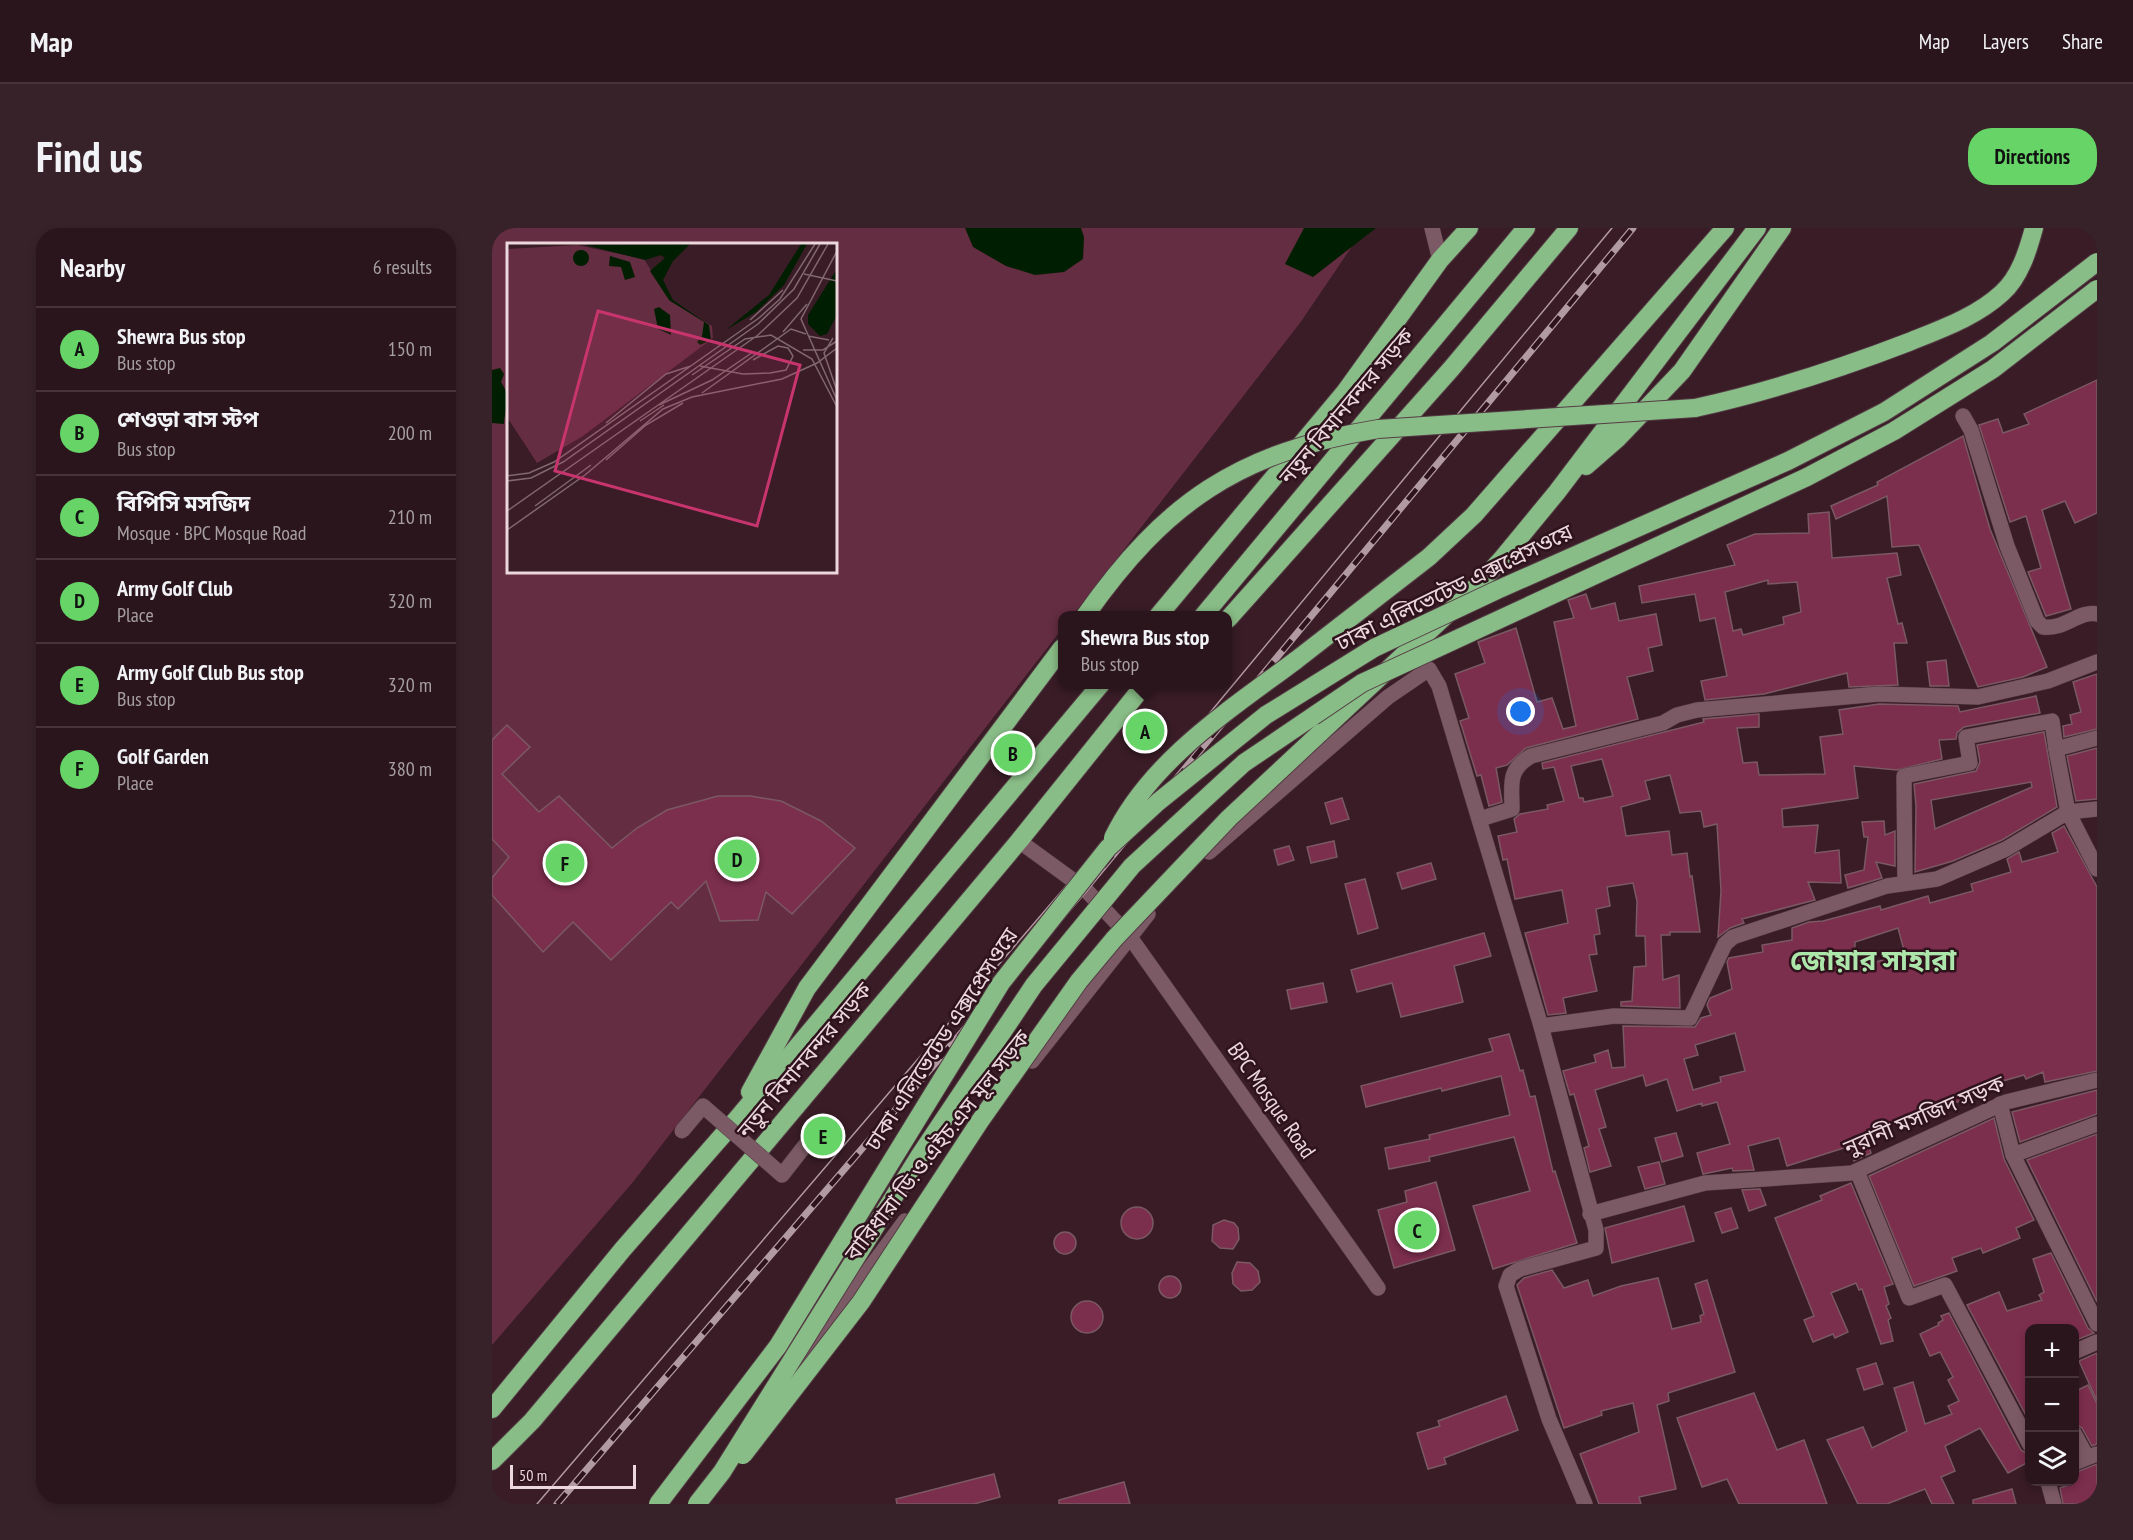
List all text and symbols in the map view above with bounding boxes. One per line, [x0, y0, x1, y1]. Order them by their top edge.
text: Map [30, 23, 73, 60]
text: Map [1919, 28, 1950, 55]
text: Layers [1983, 28, 2029, 55]
text: Share [2062, 28, 2103, 55]
button: Directions [1968, 128, 2097, 185]
text: Find us [36, 129, 143, 184]
inset map [507, 243, 837, 573]
text: Nearby [60, 251, 125, 284]
text: 6 results [373, 254, 432, 280]
text: Shewra Bus stop [117, 322, 246, 350]
street label: নতুন বিমানবন্দর সড়ক [1272, 322, 1420, 490]
text: A [74, 336, 85, 362]
text: 150 m [388, 336, 432, 362]
text: Bus stop [117, 350, 176, 376]
text: শেওড়া বাস স্টপ [117, 405, 258, 433]
text: B [75, 420, 84, 446]
text: 200 m [388, 420, 432, 446]
text: Bus stop [117, 436, 176, 462]
text: বিপিসি মসজিদ [117, 489, 250, 517]
text: C [75, 504, 84, 530]
text: 210 m [388, 504, 432, 530]
street label: ঢাকা এলিভেটেড এক্সপ্রেসওয়ে [1330, 517, 1577, 657]
text: Mosque · BPC Mosque Road [117, 520, 306, 546]
text: Army Golf Club [117, 574, 233, 602]
text: D [74, 588, 85, 614]
text: 320 m [388, 588, 432, 614]
text: Place [117, 602, 154, 628]
popup [1058, 611, 1232, 689]
text: Shewra Bus stop [1081, 623, 1209, 651]
text: Bus stop [1081, 651, 1139, 677]
text: Army Golf Club Bus stop [117, 658, 304, 686]
text: E [75, 672, 84, 698]
text: 320 m [388, 672, 432, 698]
text: Bus stop [117, 686, 176, 712]
your location [1506, 697, 1535, 726]
pin: A [1126, 708, 1164, 754]
pin: B [994, 730, 1032, 776]
text: Golf Garden [117, 742, 209, 770]
text: F [75, 756, 84, 782]
text: 380 m [388, 756, 432, 782]
text: Place [117, 770, 154, 796]
pin: D [718, 836, 756, 882]
pin: F [546, 840, 584, 886]
street label: ঢাকা এলিভেটেড এক্সপ্রেসওয়ে [858, 922, 1024, 1156]
district label: জোয়ার সাহারা [1790, 941, 1957, 978]
street label: নতুন বিমানবন্দর সড়ক [730, 976, 878, 1144]
street label: বারিধারা ডি.ও.এইচ.এস মূল সড়ক [837, 1024, 1036, 1267]
street label: BPC Mosque Road [1222, 1037, 1322, 1163]
street label: নুরানী মসজিদ সড়ক [1838, 1068, 2009, 1162]
pin: E [804, 1114, 842, 1158]
pin: C [1398, 1208, 1436, 1252]
map controls [2025, 1324, 2079, 1486]
button: + [2025, 1324, 2079, 1378]
button: − [2025, 1378, 2079, 1432]
button: layers [2025, 1432, 2079, 1486]
scale bar [510, 1462, 636, 1490]
text: 50 m [519, 1465, 547, 1485]

